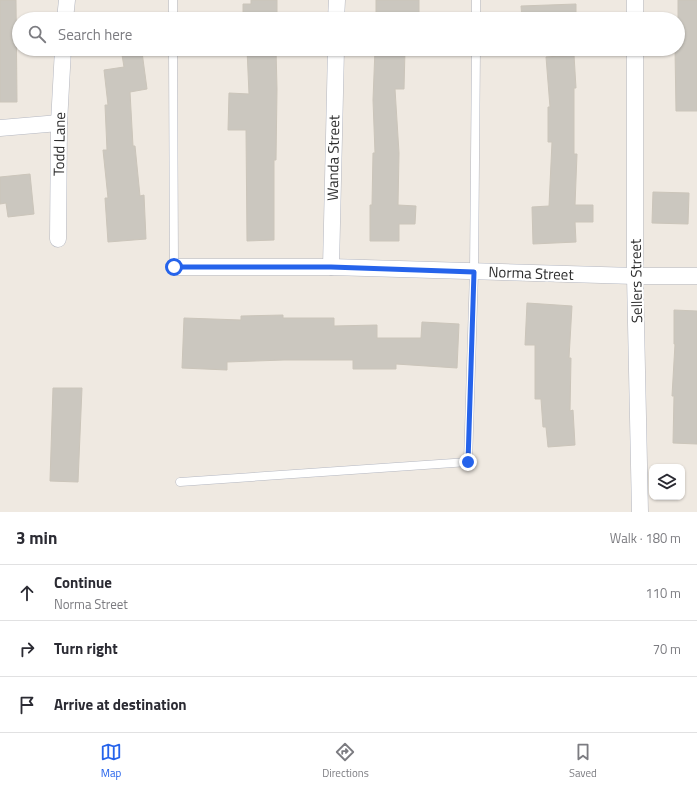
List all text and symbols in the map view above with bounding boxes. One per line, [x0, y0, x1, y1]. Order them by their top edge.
search box [12, 12, 685, 56]
icon: search [26, 23, 48, 45]
text: Search here [58, 23, 132, 46]
street label: Todd Lane [47, 112, 71, 176]
street label: Wanda Street [321, 114, 345, 201]
street label: Sellers Street [624, 238, 648, 323]
route start [165, 258, 183, 276]
street label: Norma Street [488, 260, 575, 286]
route end [459, 453, 477, 471]
map controls [649, 464, 685, 500]
button: layers [649, 464, 685, 500]
text: 3 min [16, 525, 57, 551]
text: Walk · 180 m [610, 528, 681, 548]
text: Continue [54, 571, 112, 594]
icon: ahead [16, 582, 38, 604]
text: 110 m [645, 583, 681, 603]
text: Norma Street [54, 594, 128, 614]
text: Turn right [54, 637, 118, 660]
icon: right [16, 638, 38, 660]
text: 70 m [653, 639, 681, 659]
text: Arrive at destination [54, 693, 187, 716]
icon: arrive [16, 694, 38, 716]
tab: Map [100, 741, 122, 781]
tab: Directions [322, 741, 369, 781]
tab: Saved [569, 741, 597, 781]

